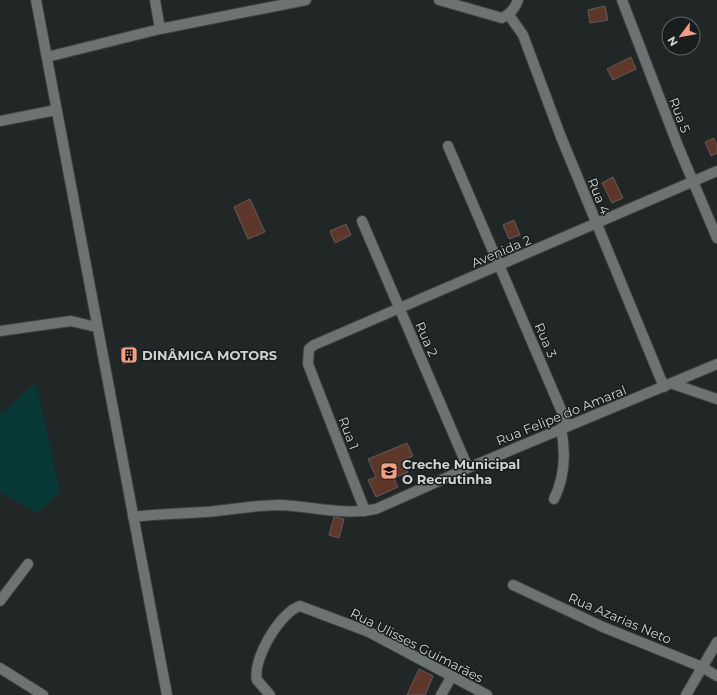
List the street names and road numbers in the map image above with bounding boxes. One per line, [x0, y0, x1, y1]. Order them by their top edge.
street label: Rua 5 [666, 95, 694, 135]
street label: Rua 4 [585, 175, 614, 217]
street label: Avenida 2 [469, 231, 533, 271]
street label: Rua 2 [412, 319, 442, 359]
street label: Rua 3 [531, 320, 561, 360]
street label: Rua Felipe do Amaral [493, 382, 629, 448]
street label: Rua 1 [335, 414, 363, 452]
street label: Rua Azarias Neto [566, 589, 674, 647]
street label: Rua Ulisses Guimarães [348, 604, 486, 686]

